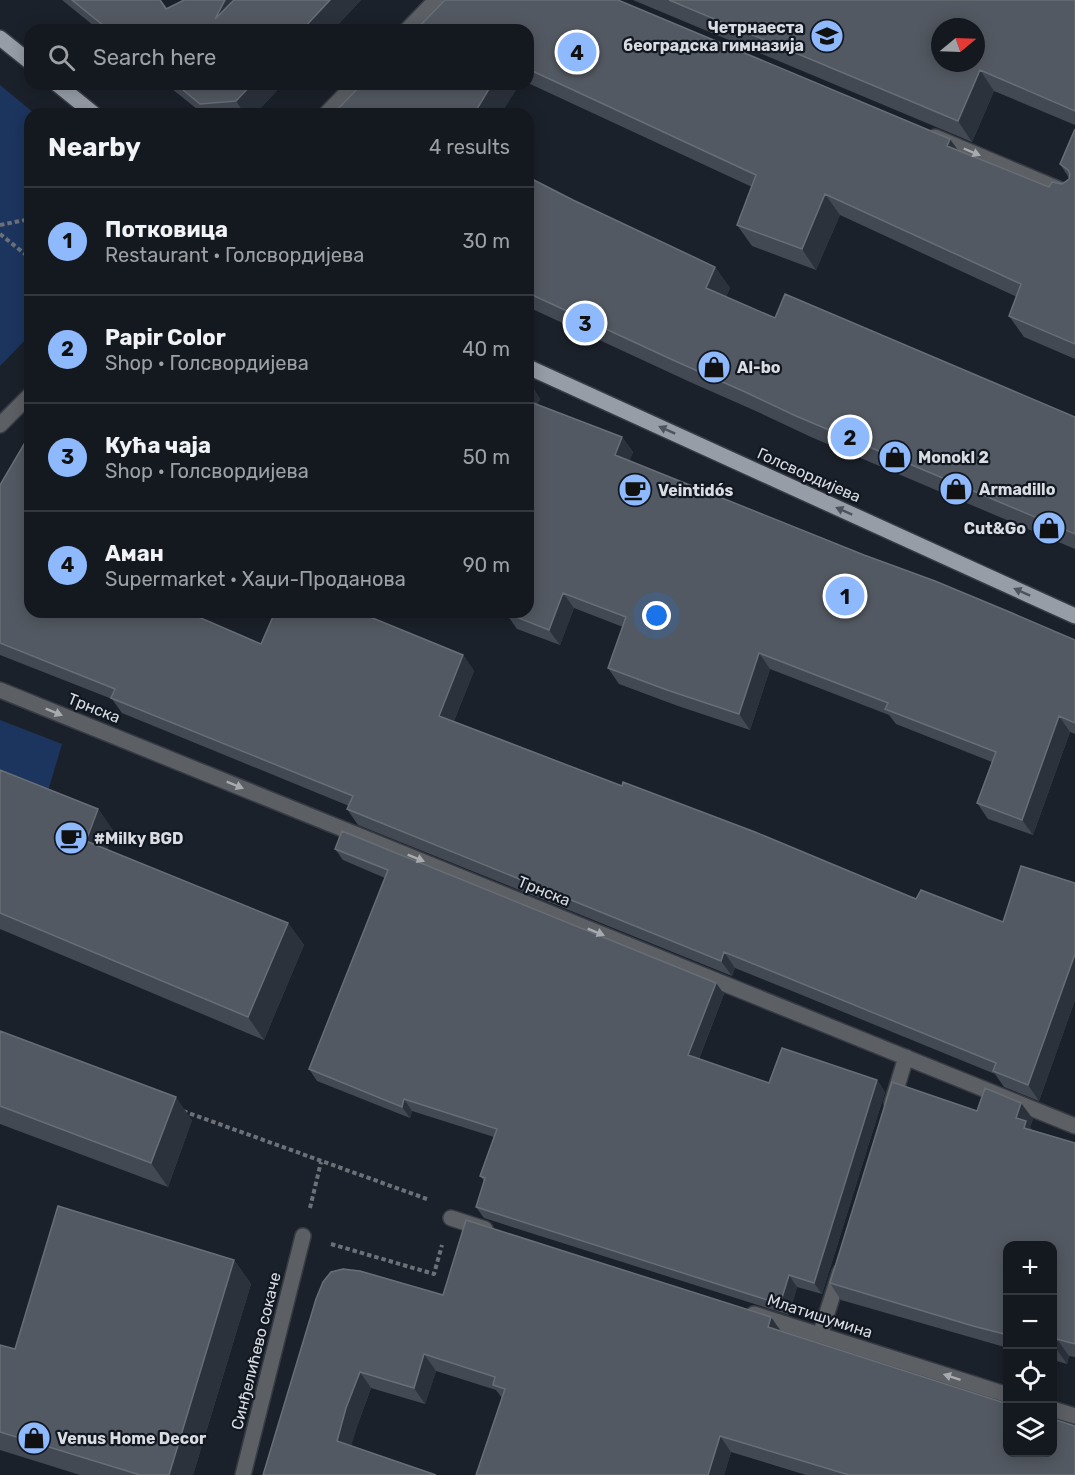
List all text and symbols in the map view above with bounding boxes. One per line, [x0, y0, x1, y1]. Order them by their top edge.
place label: Четрнаеста београдска гимназија [623, 18, 804, 55]
school or university icon: Четрнаеста београдска гимназија [809, 18, 845, 54]
north arrow [931, 18, 985, 72]
search box [24, 24, 534, 90]
pin: 4 [558, 29, 596, 74]
icon: search [45, 41, 78, 74]
text: Search here [93, 44, 216, 71]
text: Nearby [48, 132, 141, 163]
text: 4 results [429, 135, 510, 159]
one-way arrow [963, 148, 981, 157]
text: Потковица [105, 216, 228, 243]
text: 1 [63, 229, 72, 253]
text: 30 m [463, 229, 510, 253]
text: Restaurant · Голсвордијева [105, 243, 364, 267]
pin: 3 [566, 300, 604, 346]
text: Papir Color [105, 324, 226, 351]
text: 2 [61, 337, 74, 361]
text: 40 m [462, 337, 510, 361]
shop icon: Al-bo [696, 349, 732, 385]
text: Shop · Голсвордијева [105, 351, 309, 375]
place label: Al-bo [737, 358, 781, 377]
pin: 2 [830, 414, 870, 460]
one-way arrow [657, 425, 675, 435]
text: Кућа чаја [105, 432, 211, 459]
shop icon: Monokl 2 [877, 439, 913, 475]
street label: Голсвордијева [754, 444, 864, 506]
text: 3 [61, 445, 74, 469]
text: 50 m [463, 445, 510, 469]
place label: Monokl 2 [918, 448, 989, 467]
text: Shop · Голсвордијева [105, 459, 309, 483]
shop icon: Armadillo [938, 471, 974, 507]
cafe icon: Veintidós [617, 472, 653, 508]
place label: Armadillo [979, 480, 1056, 499]
place label: Veintidós [658, 481, 733, 500]
one-way arrow [836, 506, 853, 515]
shop icon: Cut&Go [1031, 510, 1067, 546]
place label: Cut&Go [964, 519, 1026, 538]
text: Аман [105, 540, 164, 567]
text: 4 [61, 553, 74, 577]
text: 90 m [463, 553, 510, 577]
text: Supermarket · Хаџи-Проданова [105, 567, 406, 591]
pin: 1 [826, 574, 864, 618]
one-way arrow [1013, 587, 1030, 596]
your location [642, 601, 671, 630]
street label: Трнска [65, 689, 123, 727]
one-way arrow [45, 708, 63, 717]
one-way arrow [226, 781, 244, 790]
cafe icon: #Milky BGD [53, 820, 89, 856]
place label: #Milky BGD [94, 829, 184, 848]
one-way arrow [407, 853, 425, 863]
street label: Трнска [515, 872, 573, 910]
one-way arrow [588, 927, 606, 937]
map controls [1003, 1241, 1057, 1457]
button: + [1003, 1241, 1057, 1295]
street label: Синђелићево сокаче [227, 1270, 285, 1432]
street label: Млатишумина [765, 1290, 875, 1342]
button: − [1003, 1295, 1057, 1349]
button: locate [1003, 1349, 1057, 1403]
one-way arrow [943, 1372, 961, 1381]
button: layers [1003, 1403, 1057, 1457]
shop icon: Venus Home Decor [16, 1420, 52, 1456]
place label: Venus Home Decor [57, 1429, 207, 1448]

